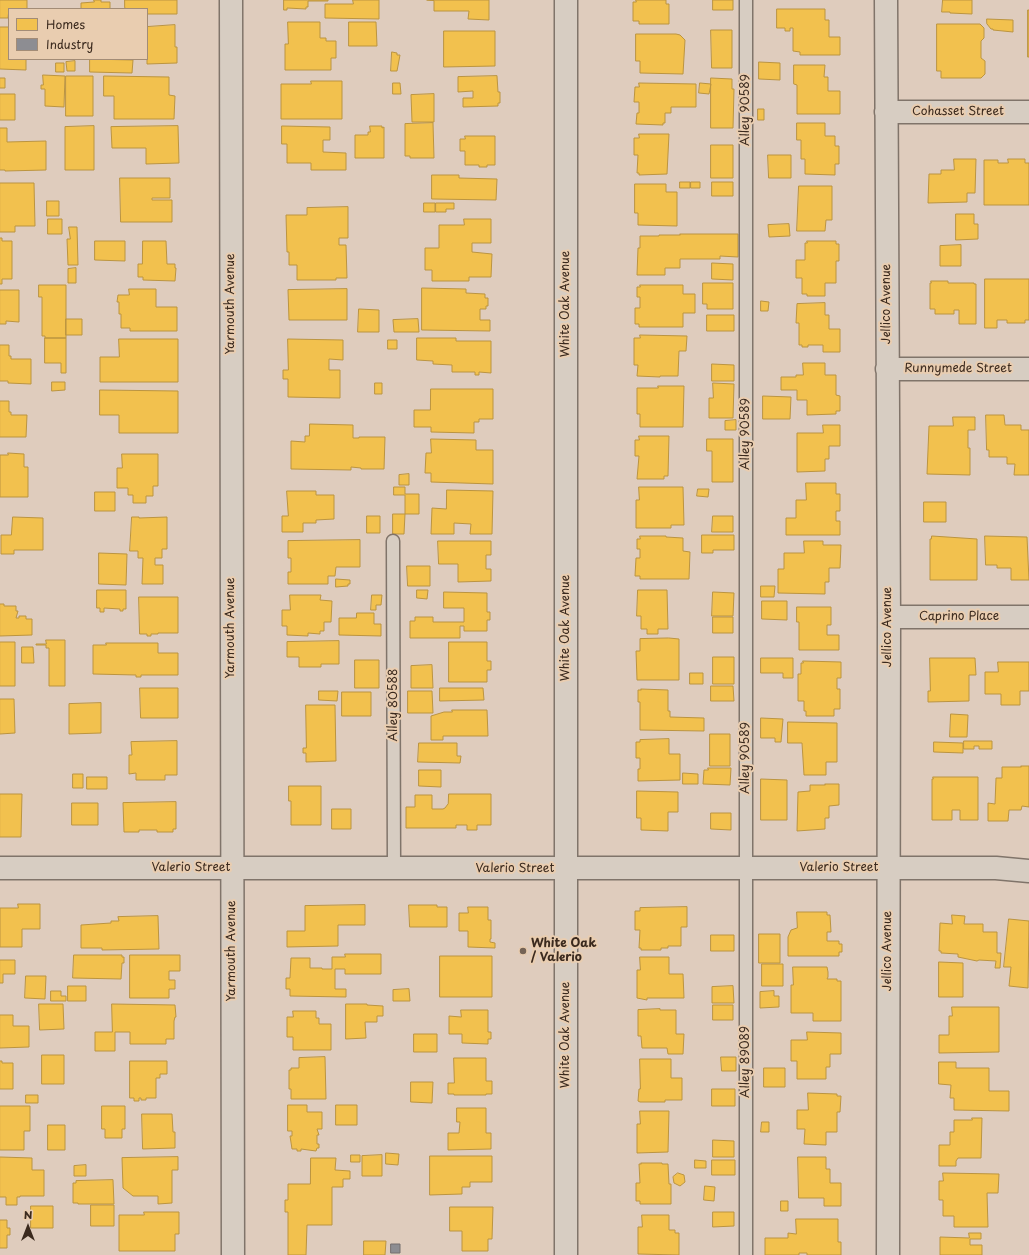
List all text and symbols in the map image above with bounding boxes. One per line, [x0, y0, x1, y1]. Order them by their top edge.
legend [8, 8, 148, 60]
text: Homes [46, 15, 85, 33]
text: Industry [46, 35, 93, 53]
street label: Alley 90589 [739, 74, 753, 146]
street label: Cohasset Street [912, 105, 1004, 119]
street label: White Oak Avenue [559, 251, 573, 357]
street label: Yarmouth Avenue [224, 253, 238, 355]
street label: Jellico Avenue [880, 264, 894, 344]
street label: Runnymede Street [904, 362, 1012, 376]
street label: Alley 90589 [739, 398, 753, 470]
street label: White Oak Avenue [559, 575, 573, 681]
street label: Yarmouth Avenue [224, 577, 238, 679]
street label: Jellico Avenue [881, 587, 895, 667]
street label: Caprino Place [919, 610, 999, 624]
street label: Alley 80588 [387, 669, 401, 741]
street label: Alley 90589 [739, 722, 753, 794]
street label: Valerio Street [152, 861, 230, 875]
street label: Valerio Street [800, 861, 878, 875]
street label: Valerio Street [476, 862, 554, 876]
street label: Yarmouth Avenue [225, 900, 239, 1002]
street label: Jellico Avenue [881, 911, 895, 991]
place label: White Oak / Valerio [531, 937, 597, 965]
marker: White Oak / Valerio [518, 946, 528, 956]
street label: White Oak Avenue [559, 982, 573, 1088]
street label: Alley 89089 [739, 1026, 753, 1098]
text: N [24, 1206, 32, 1223]
north arrow [8, 1207, 48, 1247]

